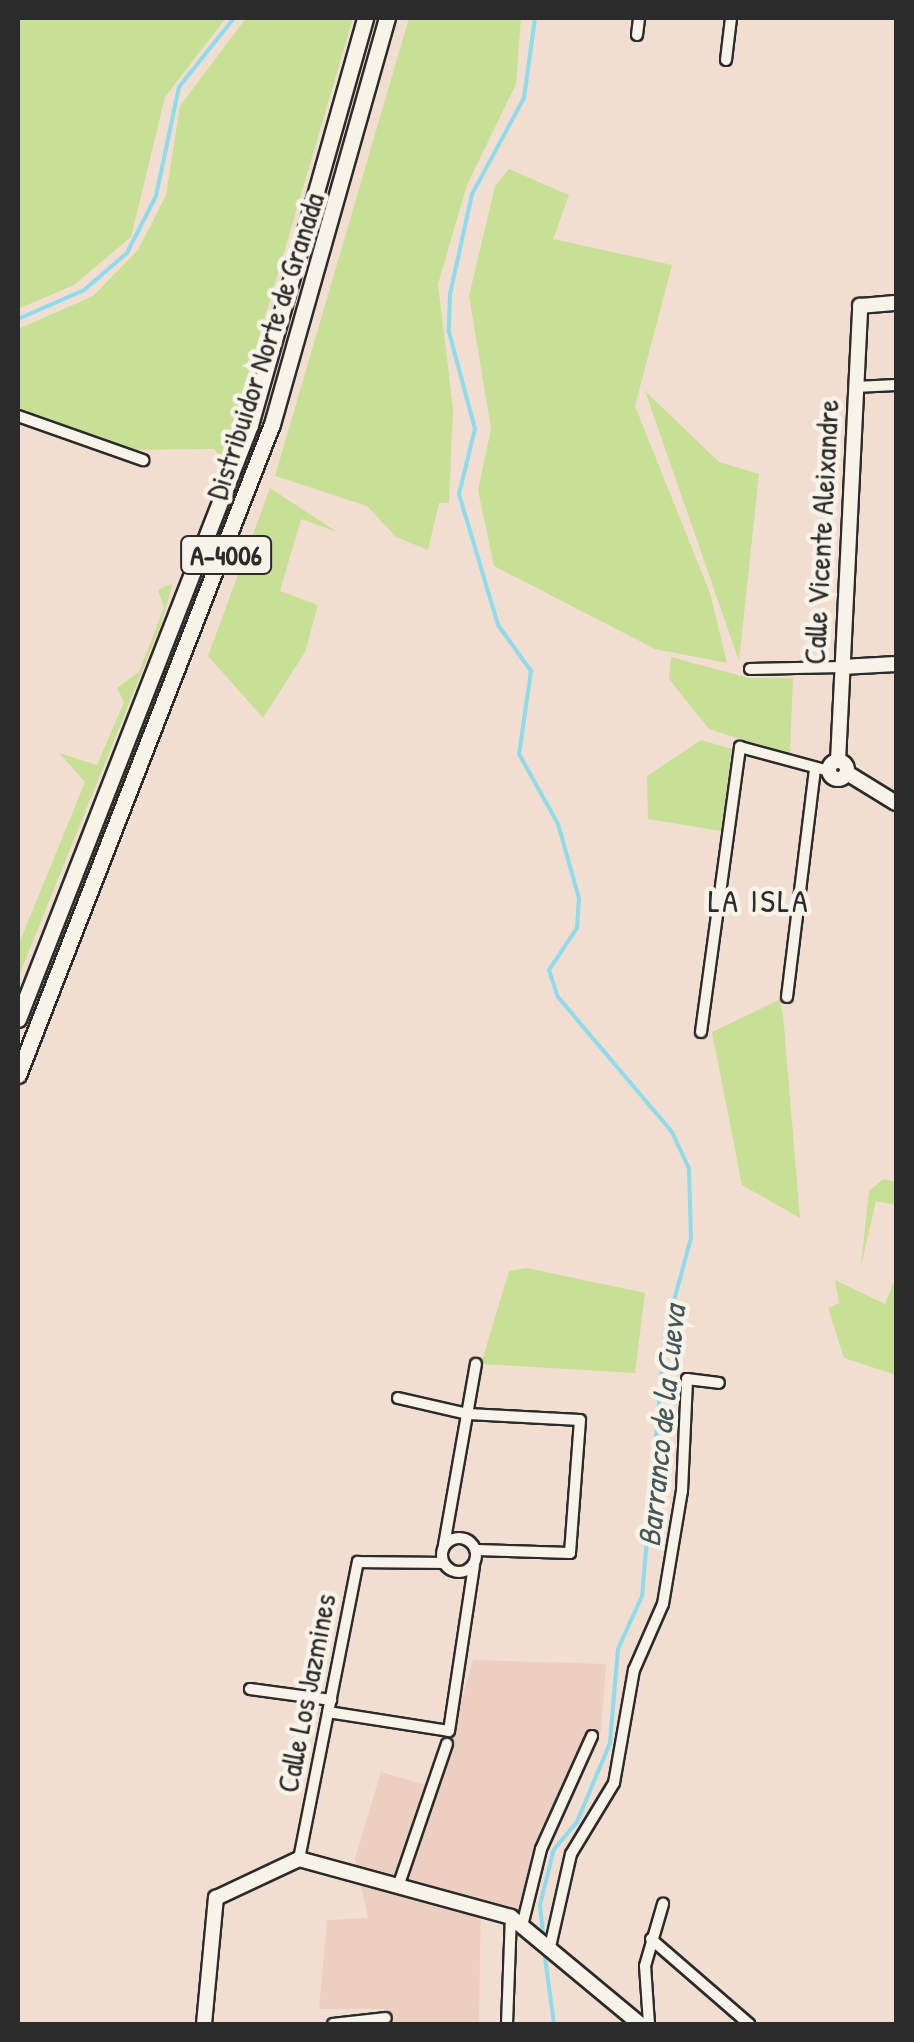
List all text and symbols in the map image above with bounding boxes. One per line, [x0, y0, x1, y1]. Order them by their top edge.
street label: Distribuidor Norte de Granada [198, 188, 332, 504]
street label: Calle Vicente Aleixandre [796, 399, 846, 665]
road number: A-4006 [178, 532, 274, 578]
district label: LA ISLA [708, 882, 810, 920]
water label: Barranco de la Cueva [630, 1303, 694, 1549]
street label: Calle Los Jazmines [269, 1591, 343, 1795]

